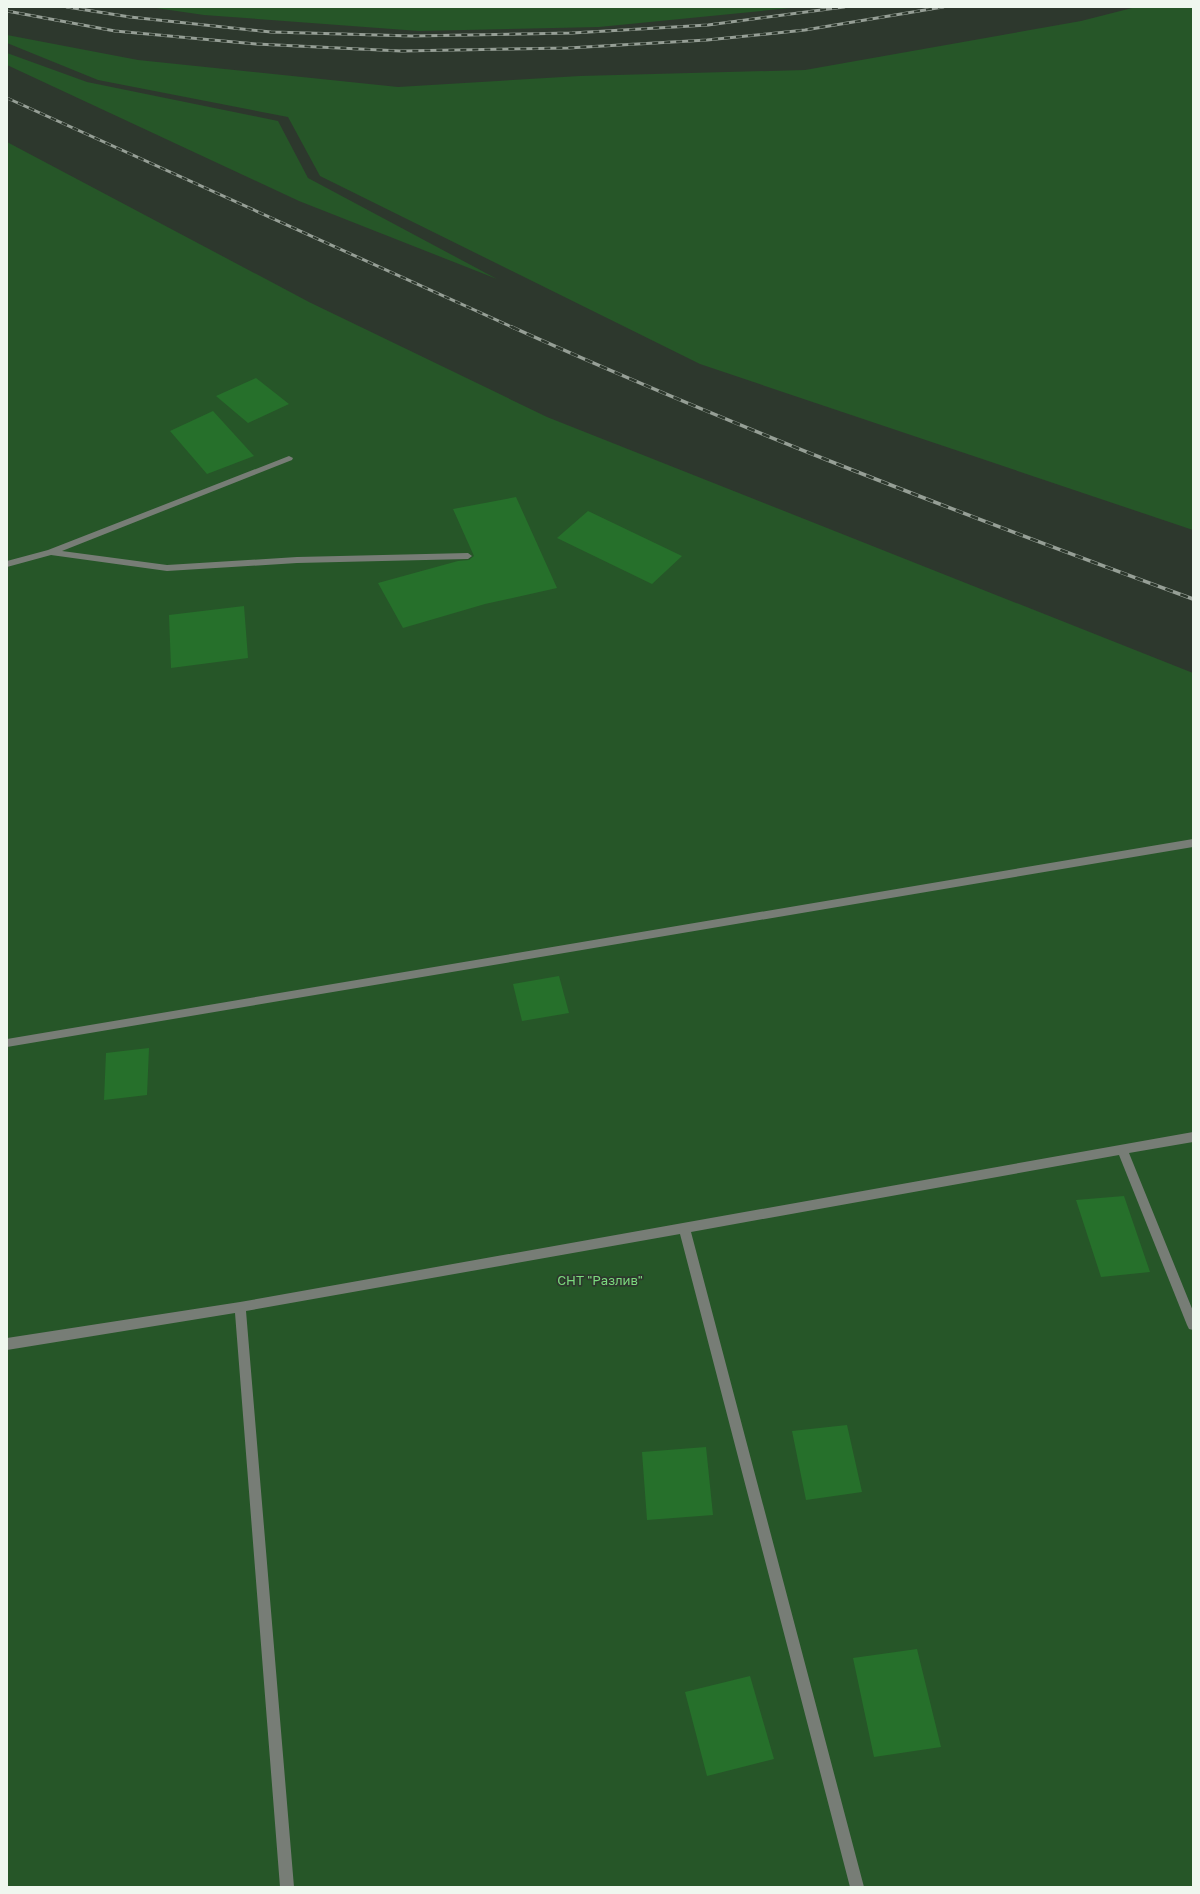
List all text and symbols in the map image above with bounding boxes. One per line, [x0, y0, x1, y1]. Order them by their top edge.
park label: СНТ "Разлив" [557, 1272, 643, 1288]

